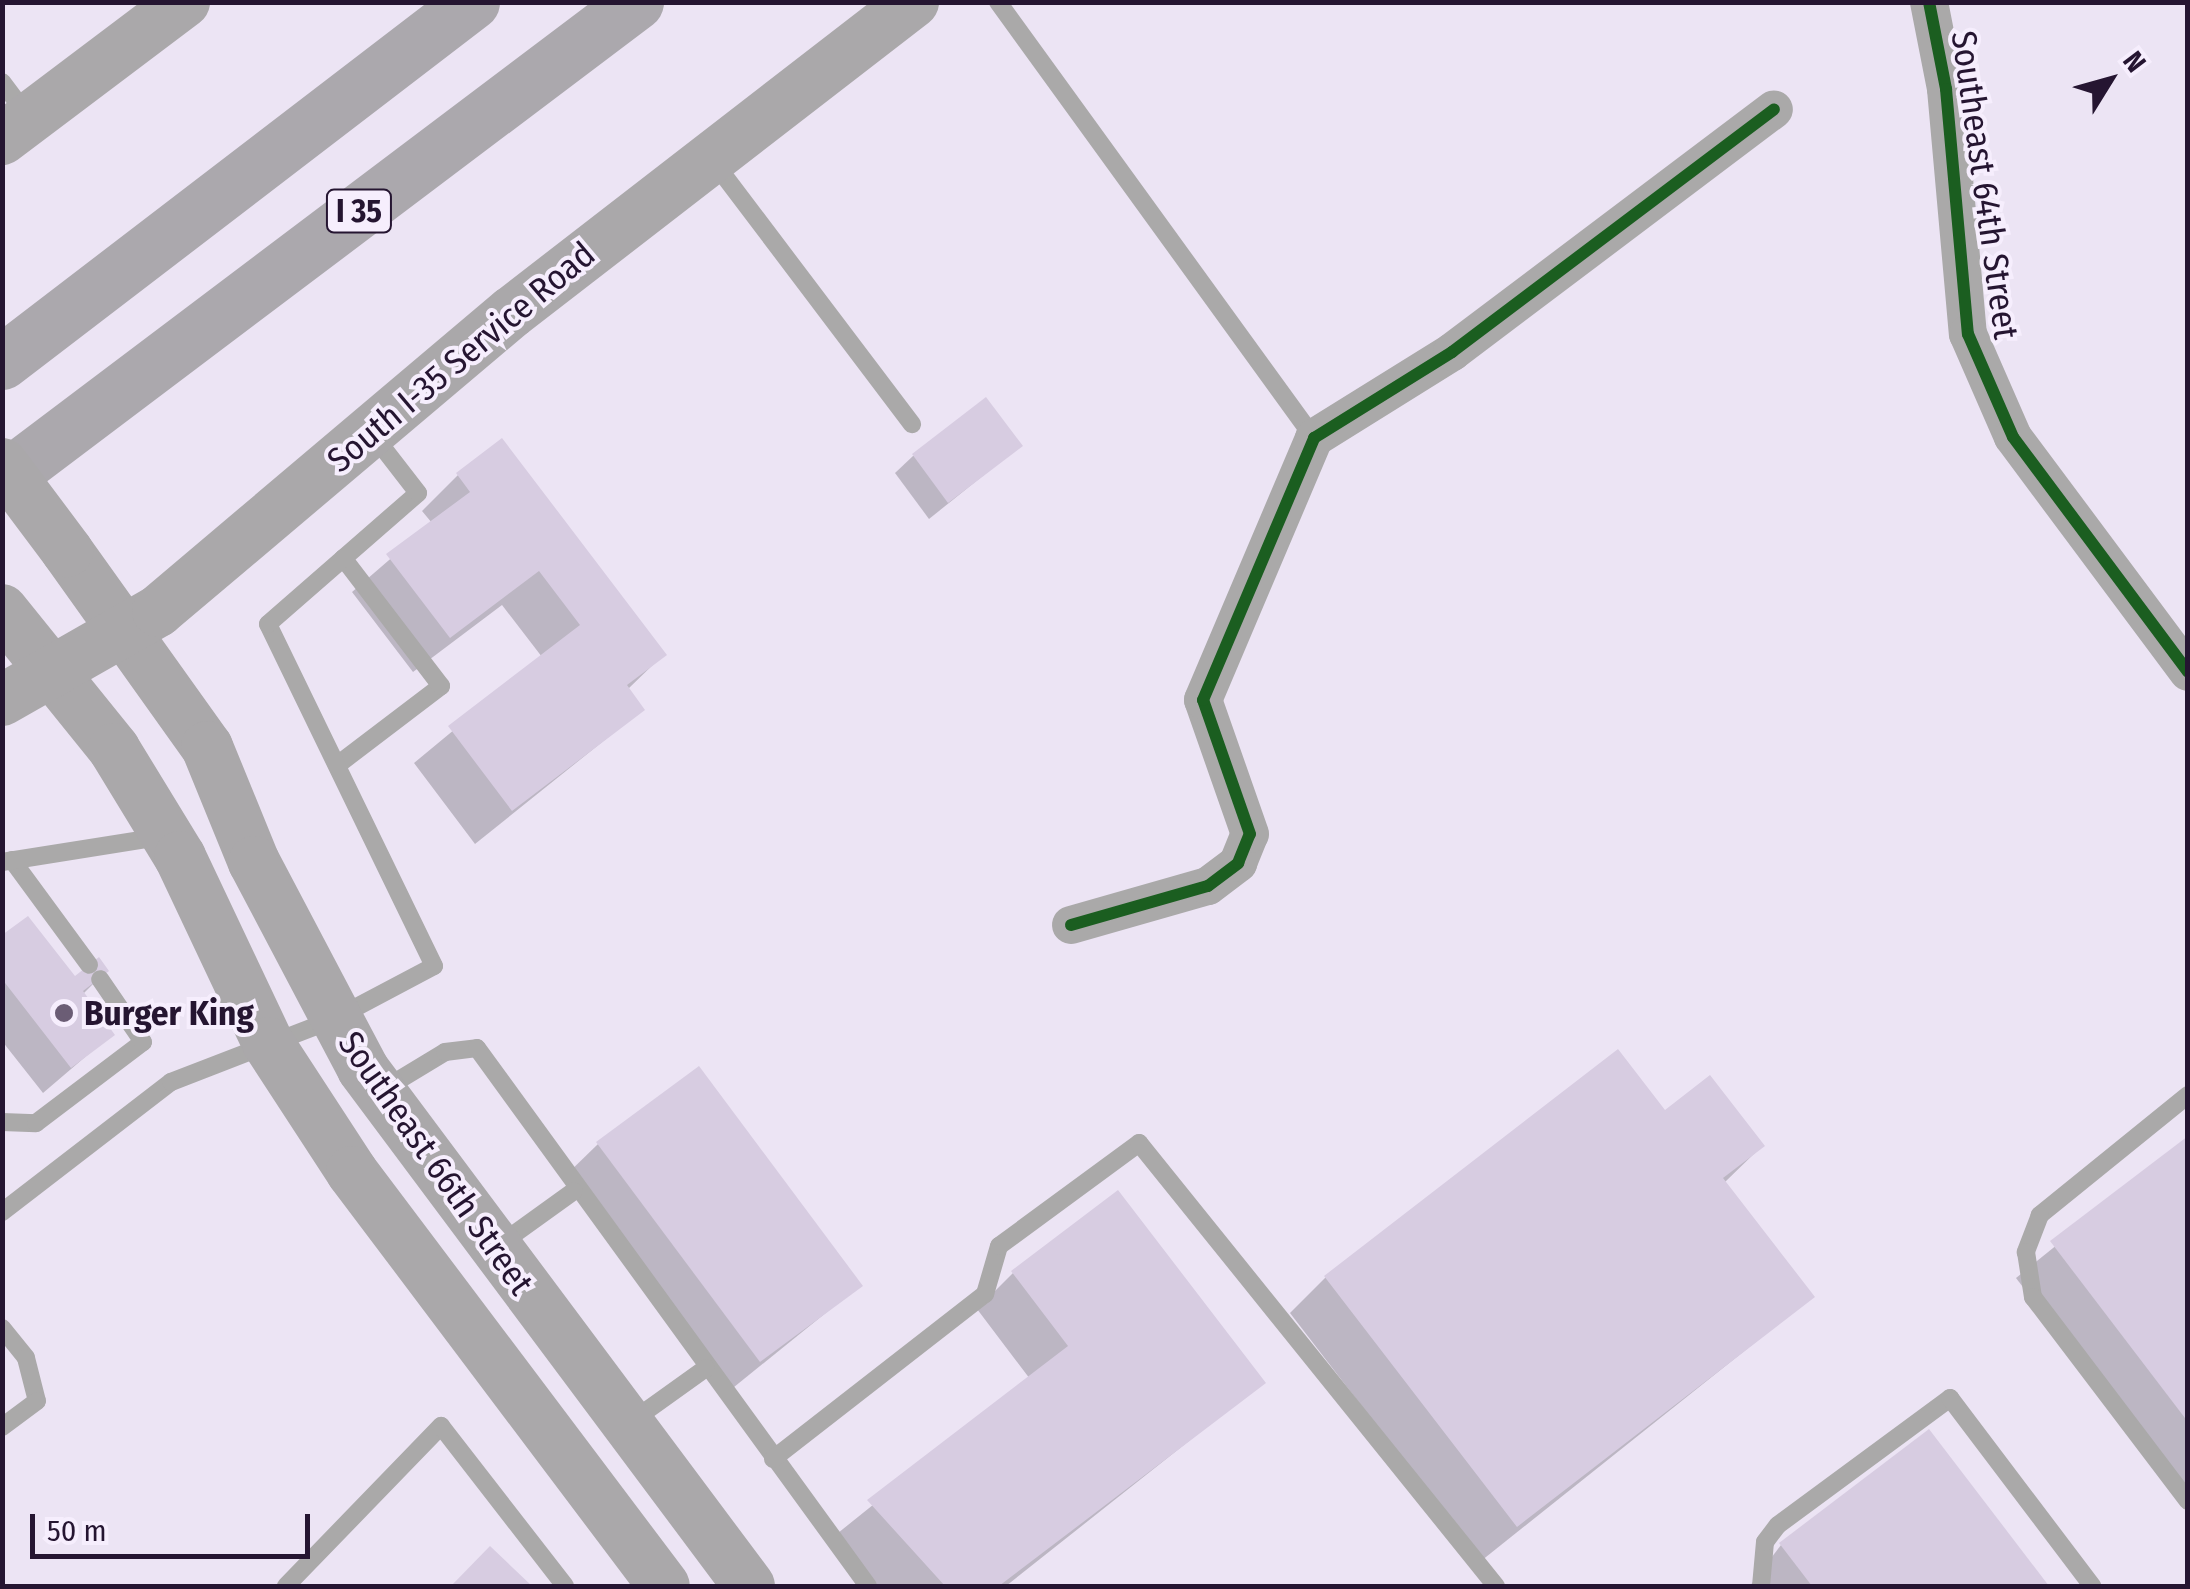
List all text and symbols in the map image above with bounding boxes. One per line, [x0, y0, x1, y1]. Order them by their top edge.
street label: Southeast 64th Street [1943, 28, 2027, 342]
north arrow [2060, 30, 2160, 130]
text: N [2116, 45, 2153, 78]
road number: I 35 [324, 184, 394, 238]
street label: South I-35 Service Road [319, 233, 603, 481]
place label: Burger King [84, 992, 254, 1034]
marker: Burger King [53, 1002, 75, 1024]
street label: Southeast 66th Street [330, 1023, 542, 1303]
scale bar [35, 1494, 315, 1556]
text: 50 m [47, 1513, 107, 1549]

